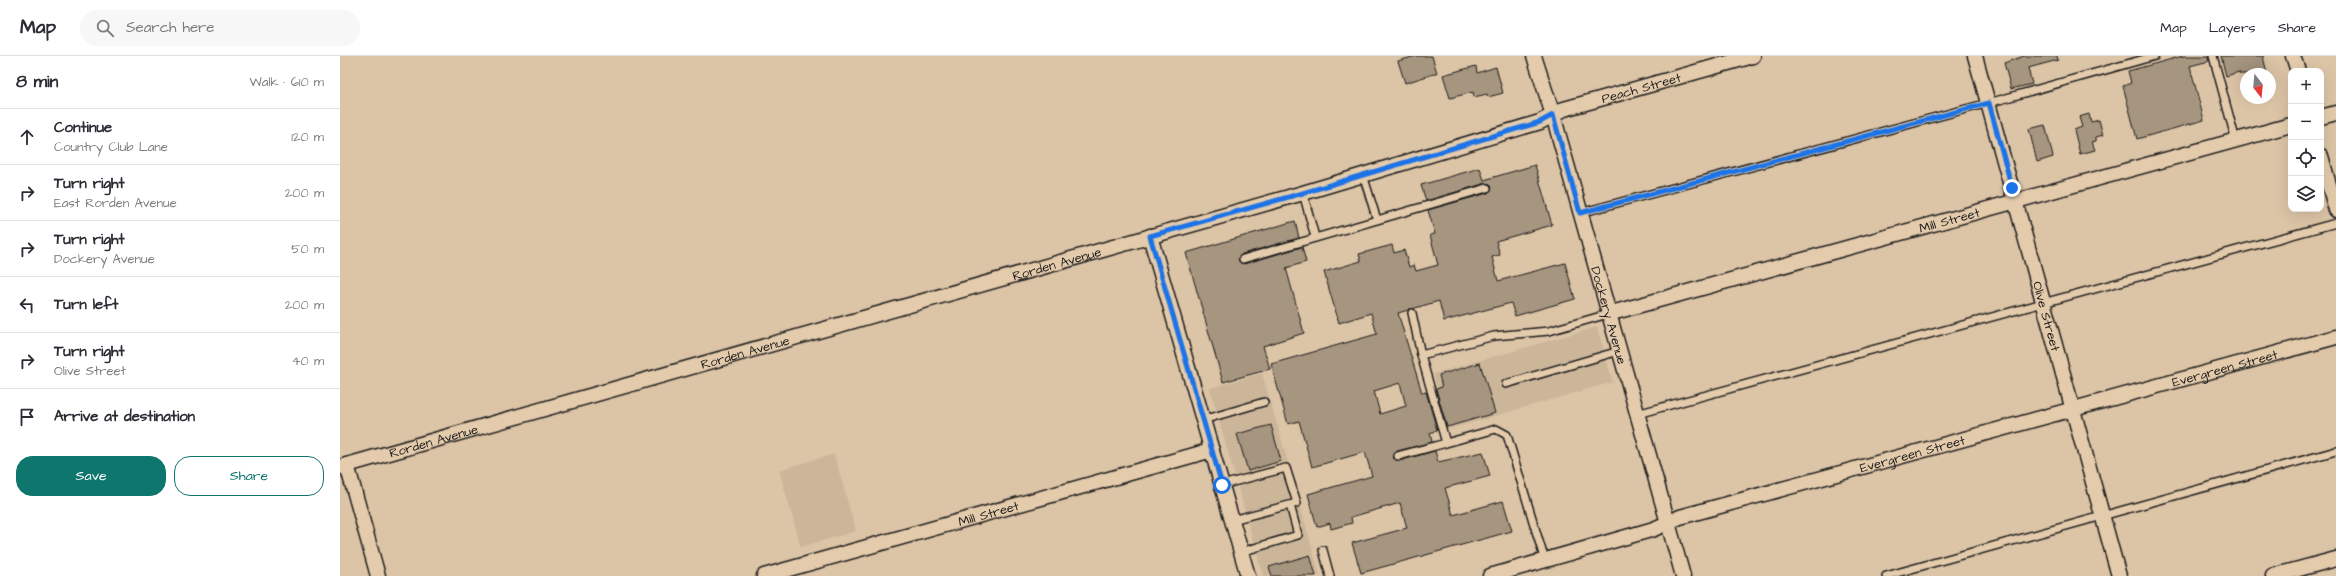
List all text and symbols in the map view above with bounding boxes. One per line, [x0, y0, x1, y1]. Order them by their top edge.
search box [80, 10, 360, 46]
text: Map [20, 14, 56, 41]
icon: search [94, 17, 116, 39]
text: Search here [126, 17, 215, 38]
text: Map [2160, 18, 2187, 38]
text: Layers [2209, 18, 2256, 38]
text: Share [2278, 18, 2316, 38]
street label: Peach Street [1599, 68, 1684, 108]
north arrow [2240, 68, 2276, 104]
map controls [2288, 68, 2324, 212]
button: + [2288, 68, 2324, 104]
text: 8 min [16, 70, 58, 94]
text: Walk · 610 m [250, 73, 324, 91]
button: − [2288, 104, 2324, 140]
text: Continue [54, 117, 112, 138]
icon: ahead [16, 126, 38, 148]
text: 120 m [291, 128, 324, 146]
text: Country Club Lane [54, 138, 168, 156]
button: locate [2288, 140, 2324, 176]
text: Turn right [54, 173, 125, 194]
button: layers [2288, 176, 2324, 212]
route end [2003, 179, 2021, 197]
icon: right [16, 182, 38, 204]
text: 200 m [285, 184, 324, 202]
text: East Rorden Avenue [54, 194, 177, 212]
street label: Mill Street [1917, 203, 1983, 238]
text: Turn right [54, 229, 125, 250]
icon: right [16, 238, 38, 260]
text: 50 m [291, 240, 324, 258]
street label: Rorden Avenue [1010, 243, 1103, 285]
text: Dockery Avenue [54, 250, 155, 268]
street label: Dockery Avenue [1586, 264, 1631, 366]
street label: Olive Street [2028, 279, 2065, 354]
icon: left [16, 294, 38, 316]
text: Turn left [54, 294, 118, 315]
text: 200 m [285, 296, 324, 314]
street label: Rorden Avenue [699, 332, 792, 374]
text: Turn right [54, 341, 125, 362]
street label: Evergreen Street [2170, 345, 2280, 392]
icon: right [16, 350, 38, 372]
text: 40 m [292, 352, 324, 370]
text: Olive Street [54, 362, 126, 380]
icon: arrive [16, 406, 38, 428]
text: Arrive at destination [54, 406, 195, 427]
street label: Rorden Avenue [387, 420, 480, 463]
street label: Evergreen Street [1858, 431, 1968, 477]
button: Save [16, 456, 166, 496]
button: Share [174, 456, 324, 496]
route start [1213, 476, 1231, 494]
street label: Mill Street [956, 497, 1022, 531]

